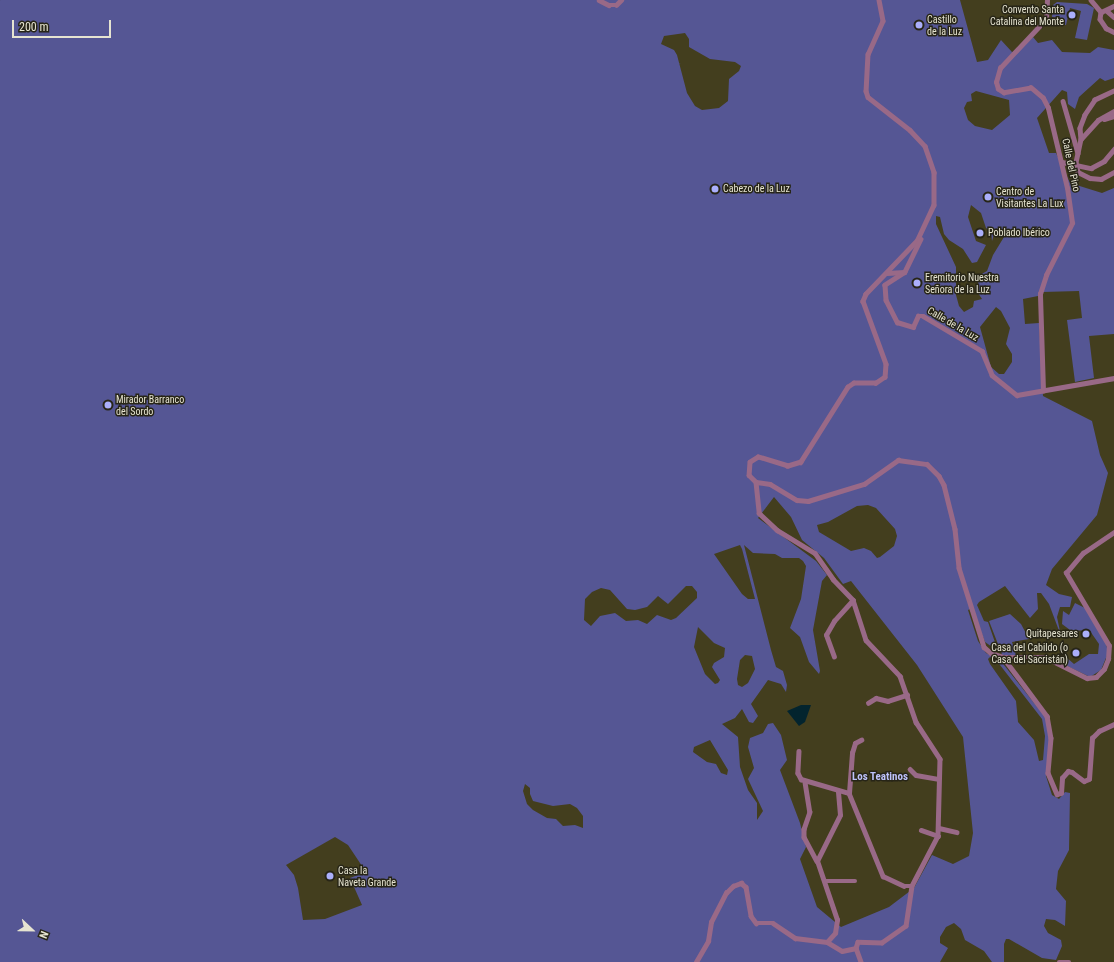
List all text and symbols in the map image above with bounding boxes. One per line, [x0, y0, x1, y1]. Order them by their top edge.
place label: Convento Santa Catalina del Monte [990, 3, 1064, 26]
marker: Convento Santa Catalina del Monte [1067, 10, 1077, 20]
scale bar [14, 12, 113, 38]
place label: Castillo de la Luz [927, 13, 962, 36]
text: 200 m [19, 20, 49, 34]
marker: Castillo de la Luz [914, 20, 924, 30]
street label: Calle del Pino [1060, 137, 1082, 193]
place label: Cabezo de la Luz [723, 183, 790, 195]
marker: Cabezo de la Luz [710, 184, 720, 194]
place label: Centro de Visitantes La Lux [996, 185, 1063, 208]
marker: Centro de Visitantes La Lux [983, 192, 993, 202]
place label: Poblado Ibérico [988, 227, 1050, 239]
marker: Poblado Ibérico [975, 228, 985, 238]
place label: Eremitorio Nuestra Señora de la Luz [925, 271, 999, 294]
marker: Eremitorio Nuestra Señora de la Luz [912, 278, 922, 288]
street label: Calle de la Luz [925, 305, 981, 343]
place label: Mirador Barranco del Sordo [116, 393, 184, 416]
marker: Mirador Barranco del Sordo [103, 400, 113, 410]
place label: Quitapesares [1026, 628, 1078, 640]
marker: Quitapesares [1081, 629, 1091, 639]
place label: Casa del Cabildo (o Casa del Sacristán) [991, 641, 1068, 664]
marker: Casa del Cabildo (o Casa del Sacristán) [1071, 648, 1081, 658]
district label: Los Teatinos [852, 770, 908, 784]
place label: Casa la Naveta Grande [338, 864, 396, 888]
marker: Casa la Naveta Grande [325, 871, 335, 881]
north arrow [12, 910, 52, 950]
text: N [36, 929, 51, 940]

